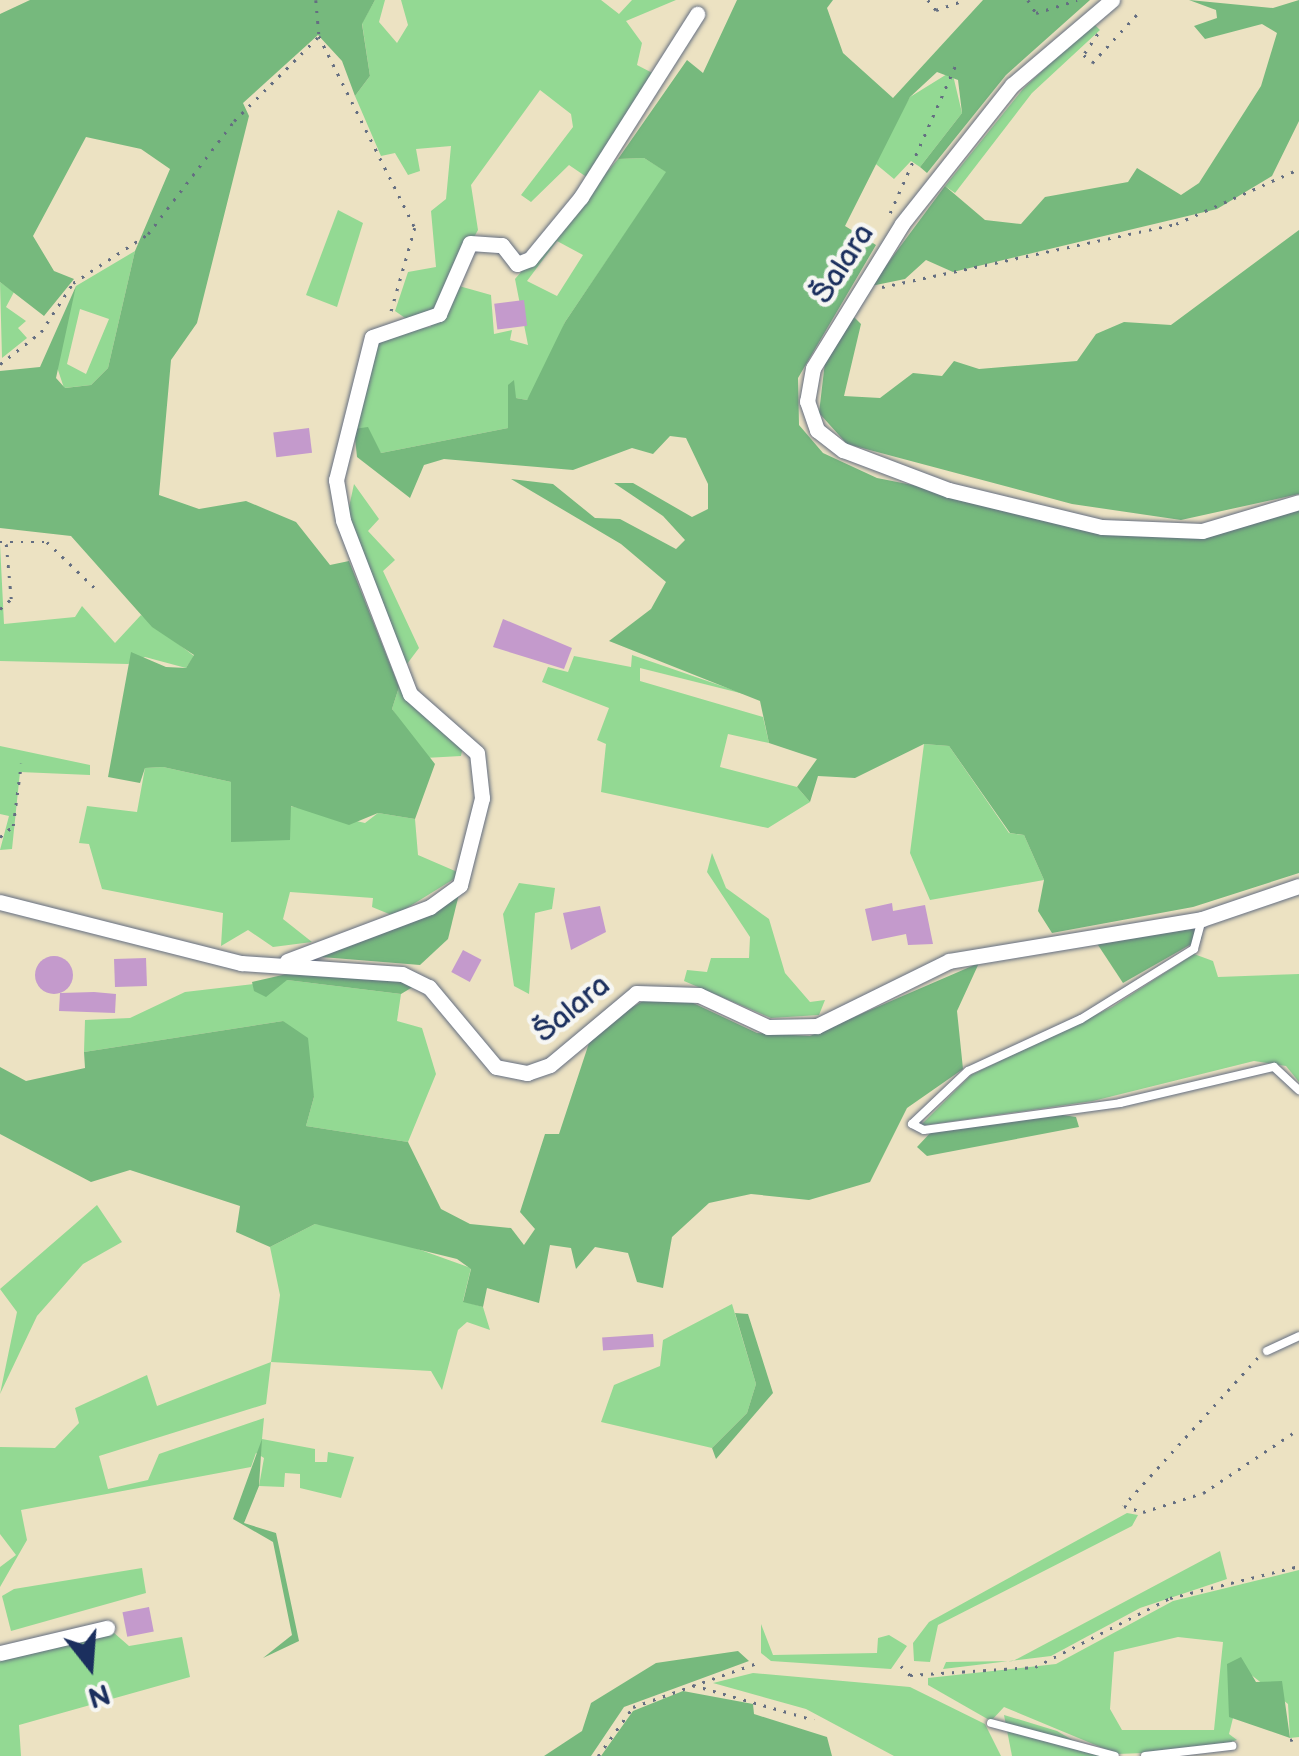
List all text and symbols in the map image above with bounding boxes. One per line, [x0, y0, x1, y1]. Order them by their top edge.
street label: Šalara [804, 217, 882, 311]
street label: Šalara [527, 967, 617, 1051]
north arrow [40, 1616, 140, 1716]
text: N [84, 1676, 114, 1714]

